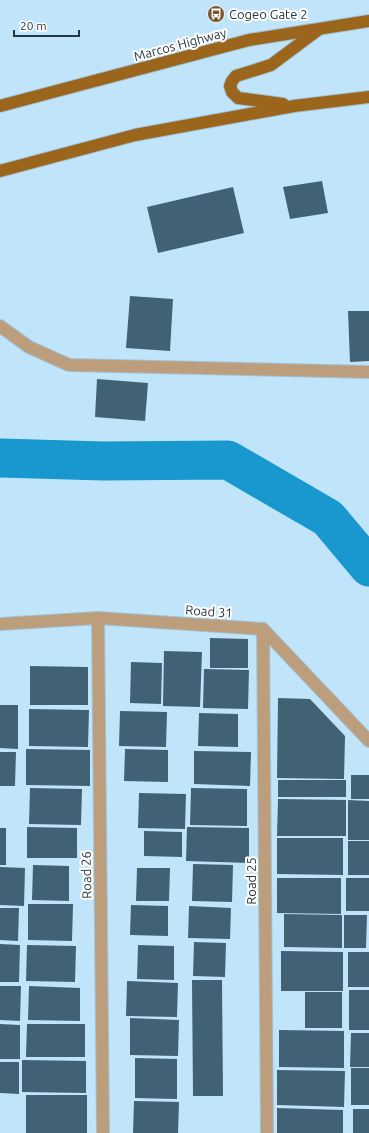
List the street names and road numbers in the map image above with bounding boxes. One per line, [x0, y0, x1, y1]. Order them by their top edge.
street label: Marcos Highway [132, 25, 228, 63]
street label: Road 31 [185, 602, 233, 620]
street label: Road 26 [79, 851, 93, 899]
street label: Road 25 [244, 857, 258, 905]

